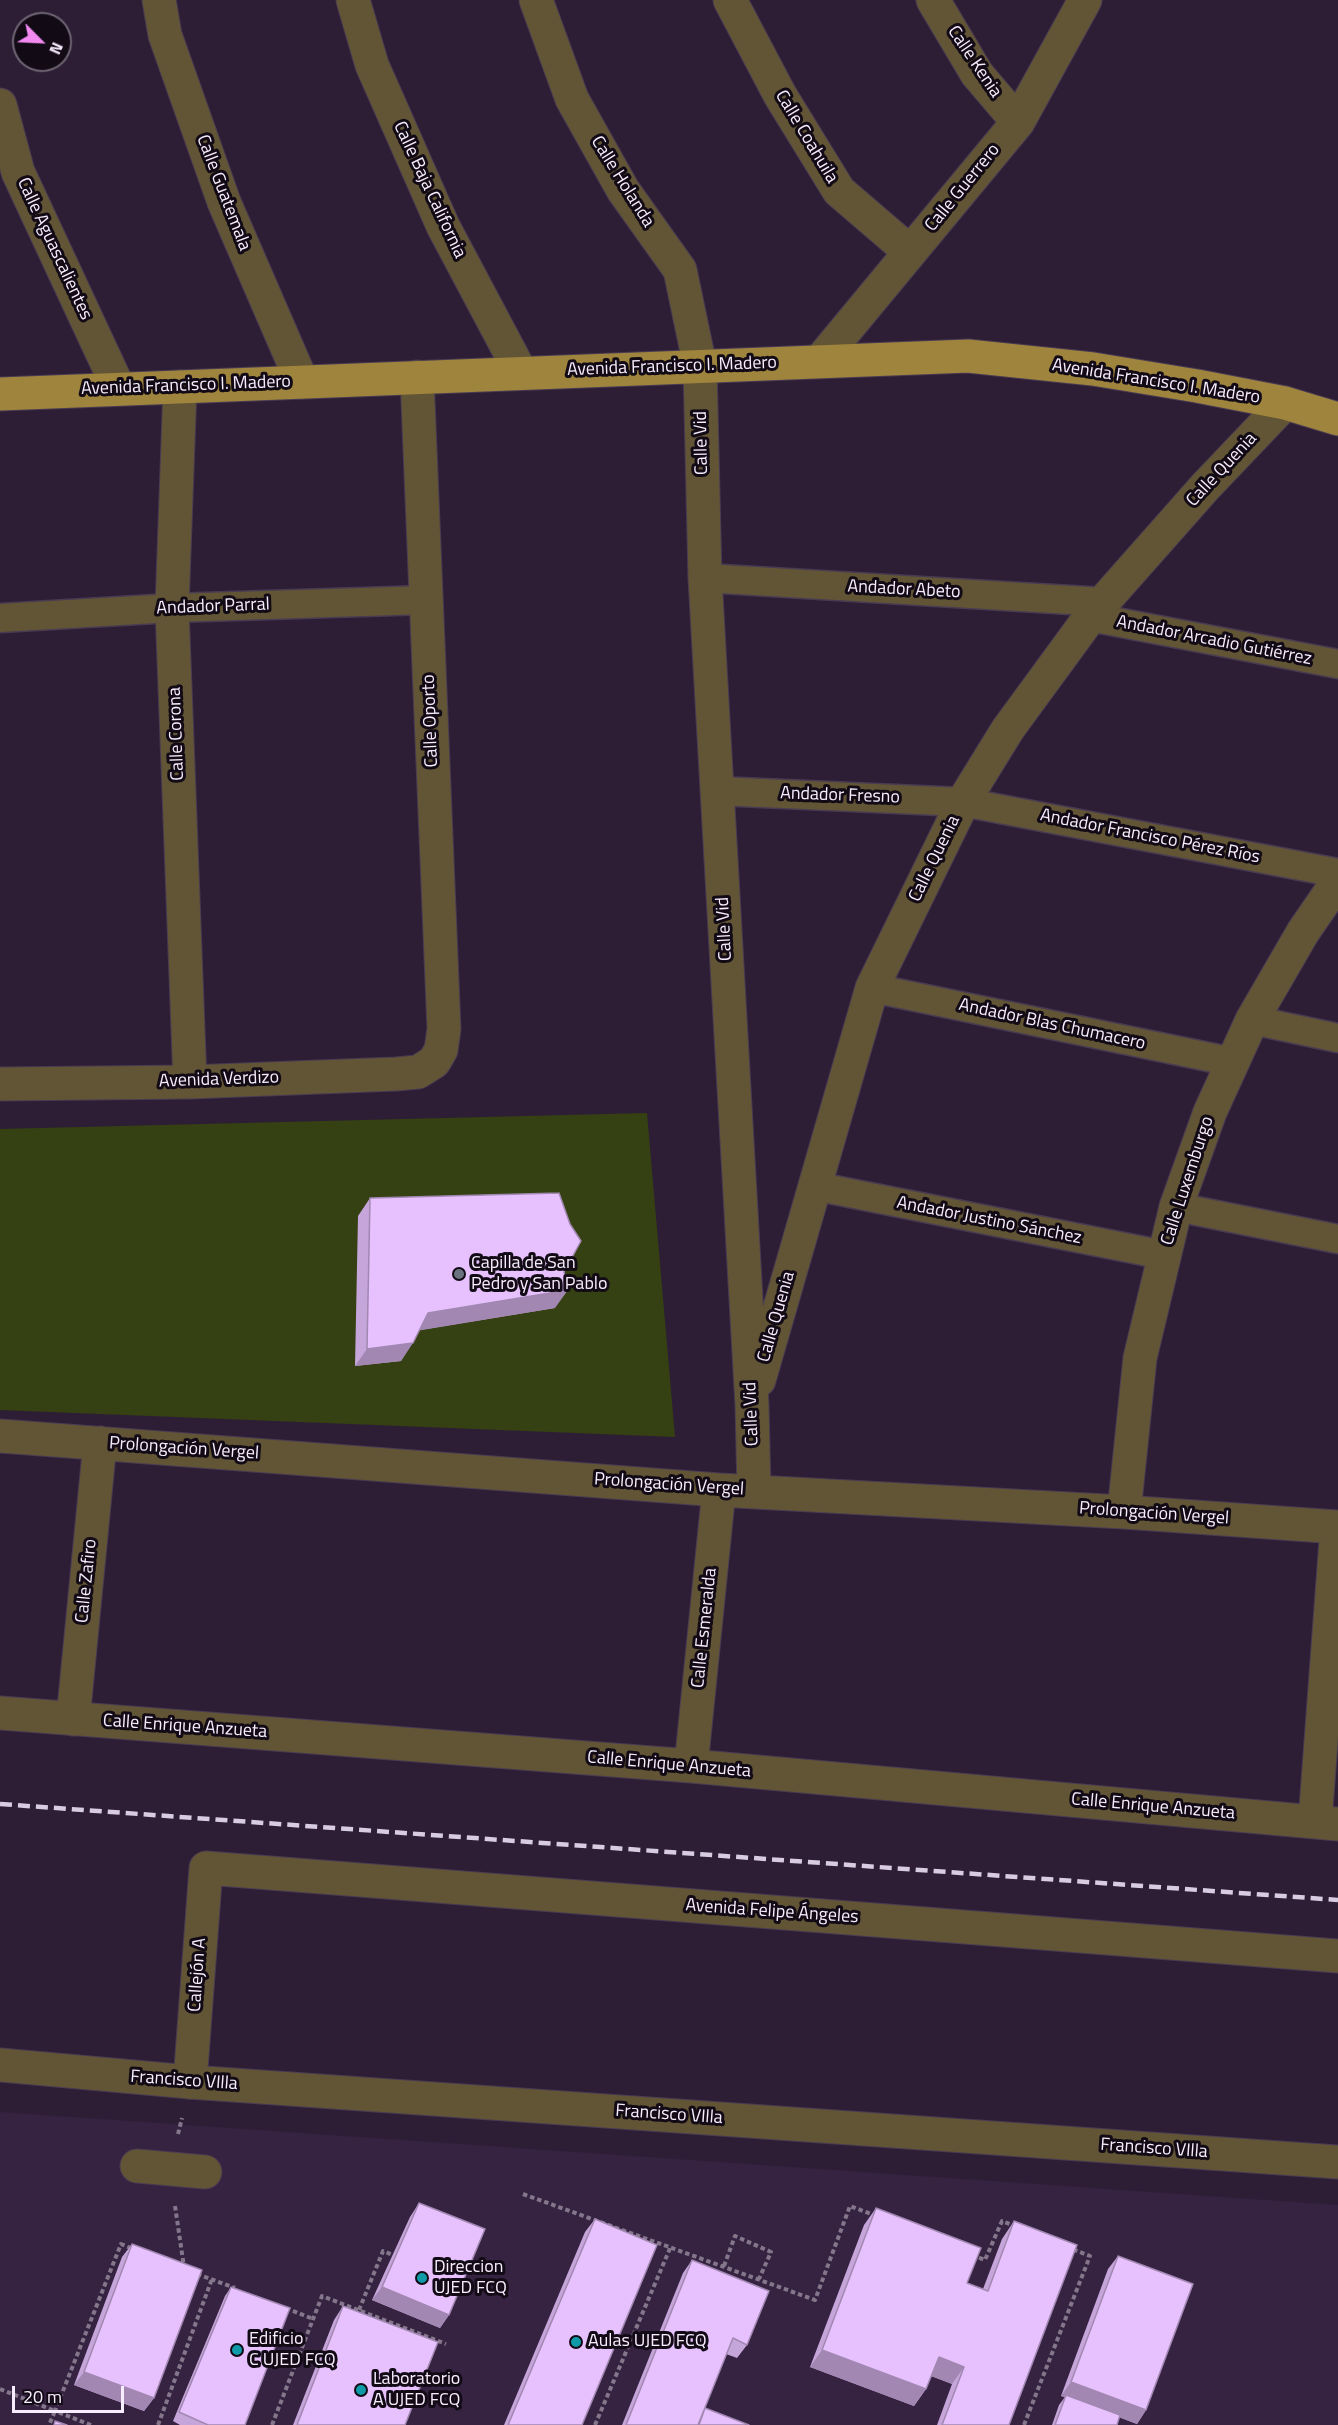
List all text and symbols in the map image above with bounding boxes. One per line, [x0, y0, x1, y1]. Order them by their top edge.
north arrow [12, 12, 72, 72]
street label: Calle Kenia [942, 22, 1006, 102]
text: N [43, 39, 70, 58]
street label: Calle Coahuila [770, 87, 842, 187]
street label: Calle Baja California [388, 118, 470, 262]
street label: Calle Guatemala [191, 132, 255, 254]
street label: Calle Holanda [586, 133, 658, 231]
street label: Calle Guerrero [921, 140, 1005, 236]
street label: Calle Aguascalientes [12, 174, 96, 324]
street label: Avenida Francisco I. Madero [567, 353, 777, 381]
street label: Avenida Francisco I. Madero [1051, 355, 1261, 409]
street label: Avenida Francisco I. Madero [81, 372, 291, 400]
street label: Calle Vid [691, 411, 713, 475]
street label: Calle Quenia [1182, 429, 1262, 511]
street label: Andador Abeto [847, 576, 961, 604]
street label: Andador Parral [156, 594, 270, 620]
street label: Andador Arcadio Gutiérrez [1115, 611, 1313, 671]
street label: Calle Oporto [419, 674, 443, 768]
street label: Calle Corona [165, 687, 189, 781]
street label: Andador Fresno [780, 783, 900, 809]
street label: Andador Francisco Pérez Ríos [1038, 805, 1262, 869]
street label: Calle Quenia [905, 812, 965, 906]
street label: Calle Vid [713, 896, 737, 962]
street label: Andador Blas Chumacero [957, 995, 1147, 1055]
street label: Avenida Verdizo [159, 1067, 279, 1093]
street label: Calle Luxemburgo [1157, 1114, 1219, 1248]
street label: Andador Justino Sánchez [895, 1192, 1083, 1250]
place label: Capilla de San Pedro y San Pablo [471, 1253, 608, 1296]
marker: Capilla de San Pedro y San Pablo [452, 1267, 466, 1281]
street label: Calle Quenia [754, 1269, 800, 1365]
street label: Calle Vid [740, 1382, 764, 1446]
street label: Prolongación Vergel [108, 1433, 260, 1465]
street label: Prolongación Vergel [593, 1469, 745, 1501]
street label: Prolongación Vergel [1078, 1498, 1230, 1530]
street label: Calle Zafiro [72, 1538, 102, 1624]
street label: Calle Esmeralda [688, 1567, 722, 1689]
street label: Calle Enrique Anzueta [102, 1710, 268, 1744]
street label: Calle Enrique Anzueta [586, 1747, 752, 1783]
street label: Calle Enrique Anzueta [1070, 1789, 1236, 1825]
street label: Avenida Felipe Ángeles [685, 1895, 859, 1929]
street label: Callejón A [185, 1937, 211, 2013]
street label: Francisco VIlla [130, 2066, 238, 2096]
street label: Francisco VIlla [615, 2100, 723, 2130]
street label: Francisco VIlla [1100, 2134, 1208, 2164]
place label: Direccion UJED FCQ [434, 2257, 507, 2300]
marker: Direccion UJED FCQ [415, 2271, 429, 2285]
place label: Edificio C UJED FCQ [249, 2329, 336, 2372]
place label: Aulas UJED FCQ [588, 2331, 707, 2353]
marker: Aulas UJED FCQ [569, 2335, 583, 2349]
marker: Edificio C UJED FCQ [230, 2343, 244, 2357]
place label: Laboratorio A UJED FCQ [373, 2369, 460, 2412]
scale bar [15, 2374, 128, 2412]
text: 20 m [23, 2383, 62, 2410]
marker: Laboratorio A UJED FCQ [354, 2383, 368, 2397]

